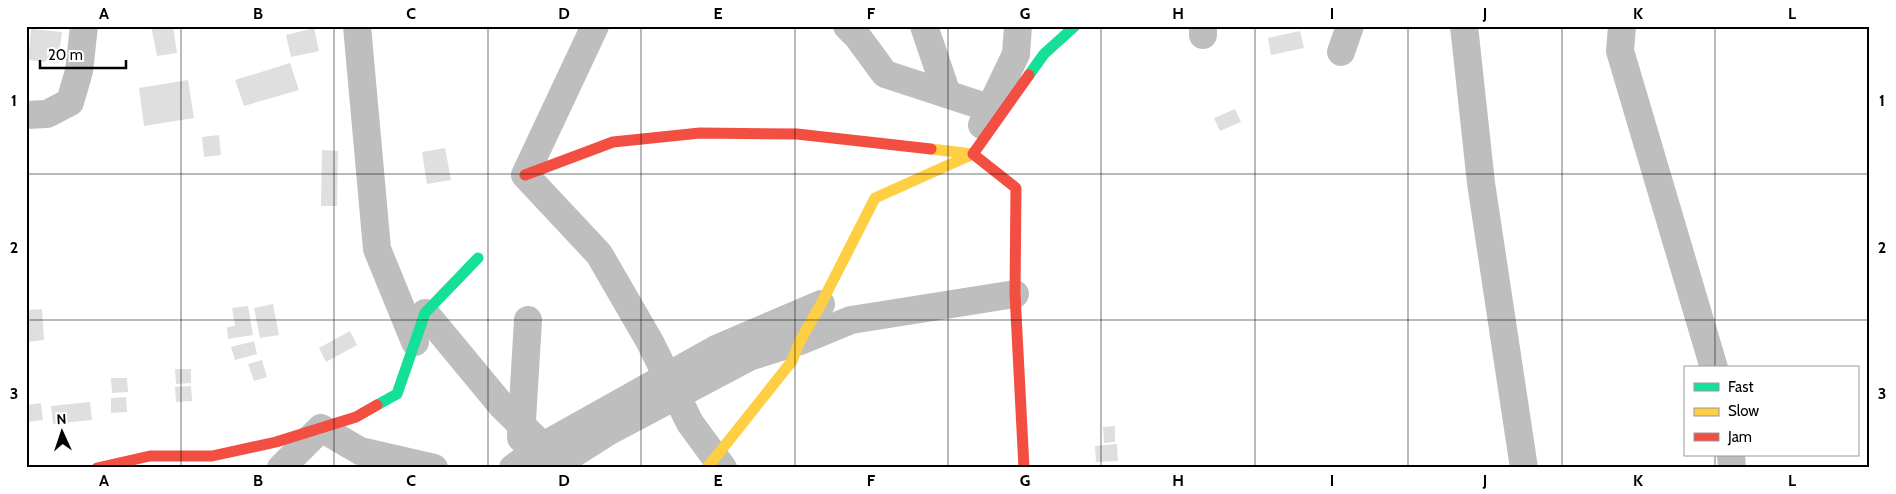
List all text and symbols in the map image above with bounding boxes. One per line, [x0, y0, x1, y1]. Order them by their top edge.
text: A [99, 4, 109, 23]
text: B [253, 4, 263, 23]
text: C [406, 4, 416, 23]
text: D [558, 4, 570, 23]
text: E [713, 4, 723, 23]
text: F [867, 4, 876, 23]
text: G [1020, 4, 1030, 23]
text: H [1172, 4, 1184, 23]
text: I [1330, 4, 1334, 23]
text: J [1482, 4, 1487, 23]
text: K [1633, 4, 1643, 23]
text: L [1788, 4, 1796, 23]
scale bar [40, 38, 126, 70]
text: 20 m [48, 46, 83, 64]
text: 1 [11, 91, 17, 110]
text: 1 [1879, 91, 1885, 110]
text: 2 [10, 238, 18, 257]
text: 2 [1878, 238, 1886, 257]
legend [1684, 366, 1858, 456]
text: Fast [1728, 378, 1753, 396]
text: 3 [10, 384, 18, 403]
text: 3 [1878, 384, 1886, 403]
text: Slow [1728, 402, 1759, 420]
north arrow [38, 406, 88, 456]
text: N [56, 410, 67, 428]
text: Jam [1727, 428, 1752, 446]
text: A [99, 471, 109, 490]
text: B [253, 471, 263, 490]
text: C [406, 471, 416, 490]
text: D [558, 471, 570, 490]
text: E [713, 471, 723, 490]
text: F [867, 471, 876, 490]
text: G [1020, 471, 1030, 490]
text: H [1172, 471, 1184, 490]
text: I [1330, 471, 1334, 490]
text: J [1482, 471, 1487, 490]
text: K [1633, 471, 1643, 490]
text: L [1788, 471, 1796, 490]

